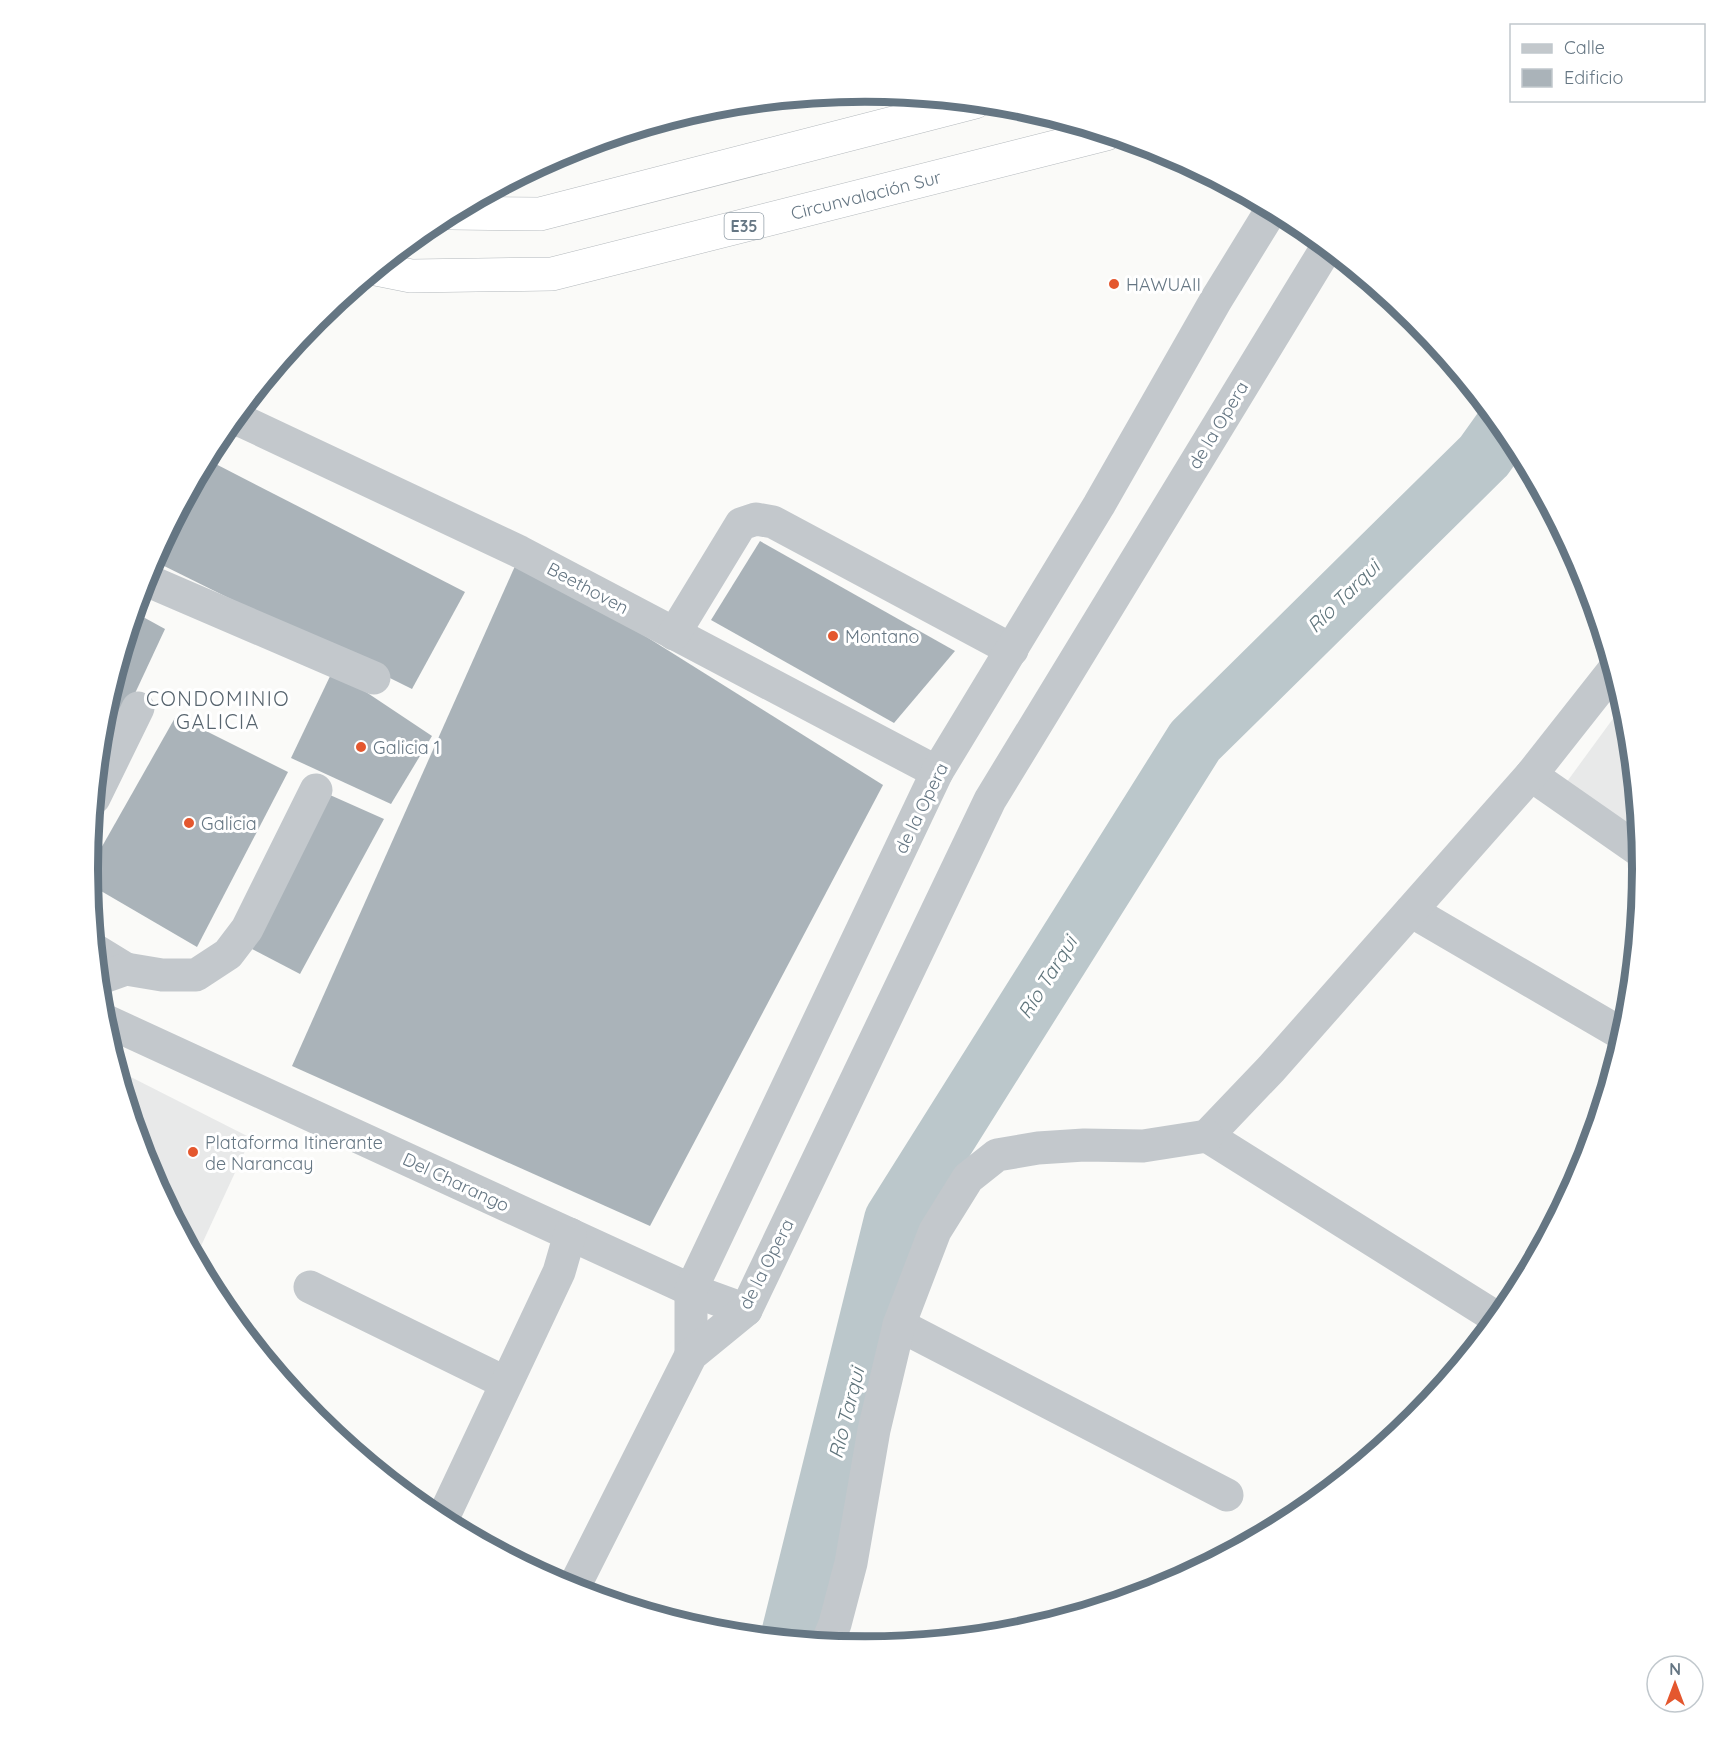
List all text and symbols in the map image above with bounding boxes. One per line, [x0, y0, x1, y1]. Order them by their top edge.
legend [1510, 24, 1705, 102]
text: Calle [1564, 36, 1605, 59]
text: Edificio [1564, 66, 1623, 89]
street label: Circunvalación Sur [788, 165, 944, 225]
road number: E35 [724, 213, 764, 239]
place label: HAWUAII [1126, 273, 1201, 296]
marker: HAWUAII [1107, 277, 1121, 291]
street label: de la Opera [1183, 377, 1253, 473]
water label: Río Tarqui [1301, 553, 1386, 638]
street label: Beethoven [543, 557, 633, 619]
place label: Montano [845, 625, 919, 648]
marker: Montano [826, 629, 840, 643]
district label: CONDOMINIO GALICIA [146, 686, 290, 734]
place label: Galicia 1 [373, 736, 440, 759]
marker: Galicia 1 [354, 740, 368, 754]
street label: de la Opera [889, 759, 953, 857]
place label: Galicia [201, 812, 257, 835]
marker: Galicia [182, 816, 196, 830]
water label: Río Tarqui [1012, 929, 1084, 1023]
place label: Plataforma Itinerante de Narancay [205, 1131, 383, 1175]
marker: Plataforma Itinerante de Narancay [186, 1145, 200, 1159]
street label: Del Charango [399, 1147, 513, 1217]
street label: de la Opera [733, 1215, 799, 1313]
water label: Río Tarqui [823, 1362, 870, 1461]
north arrow [1645, 1654, 1705, 1714]
text: N [1669, 1659, 1681, 1679]

